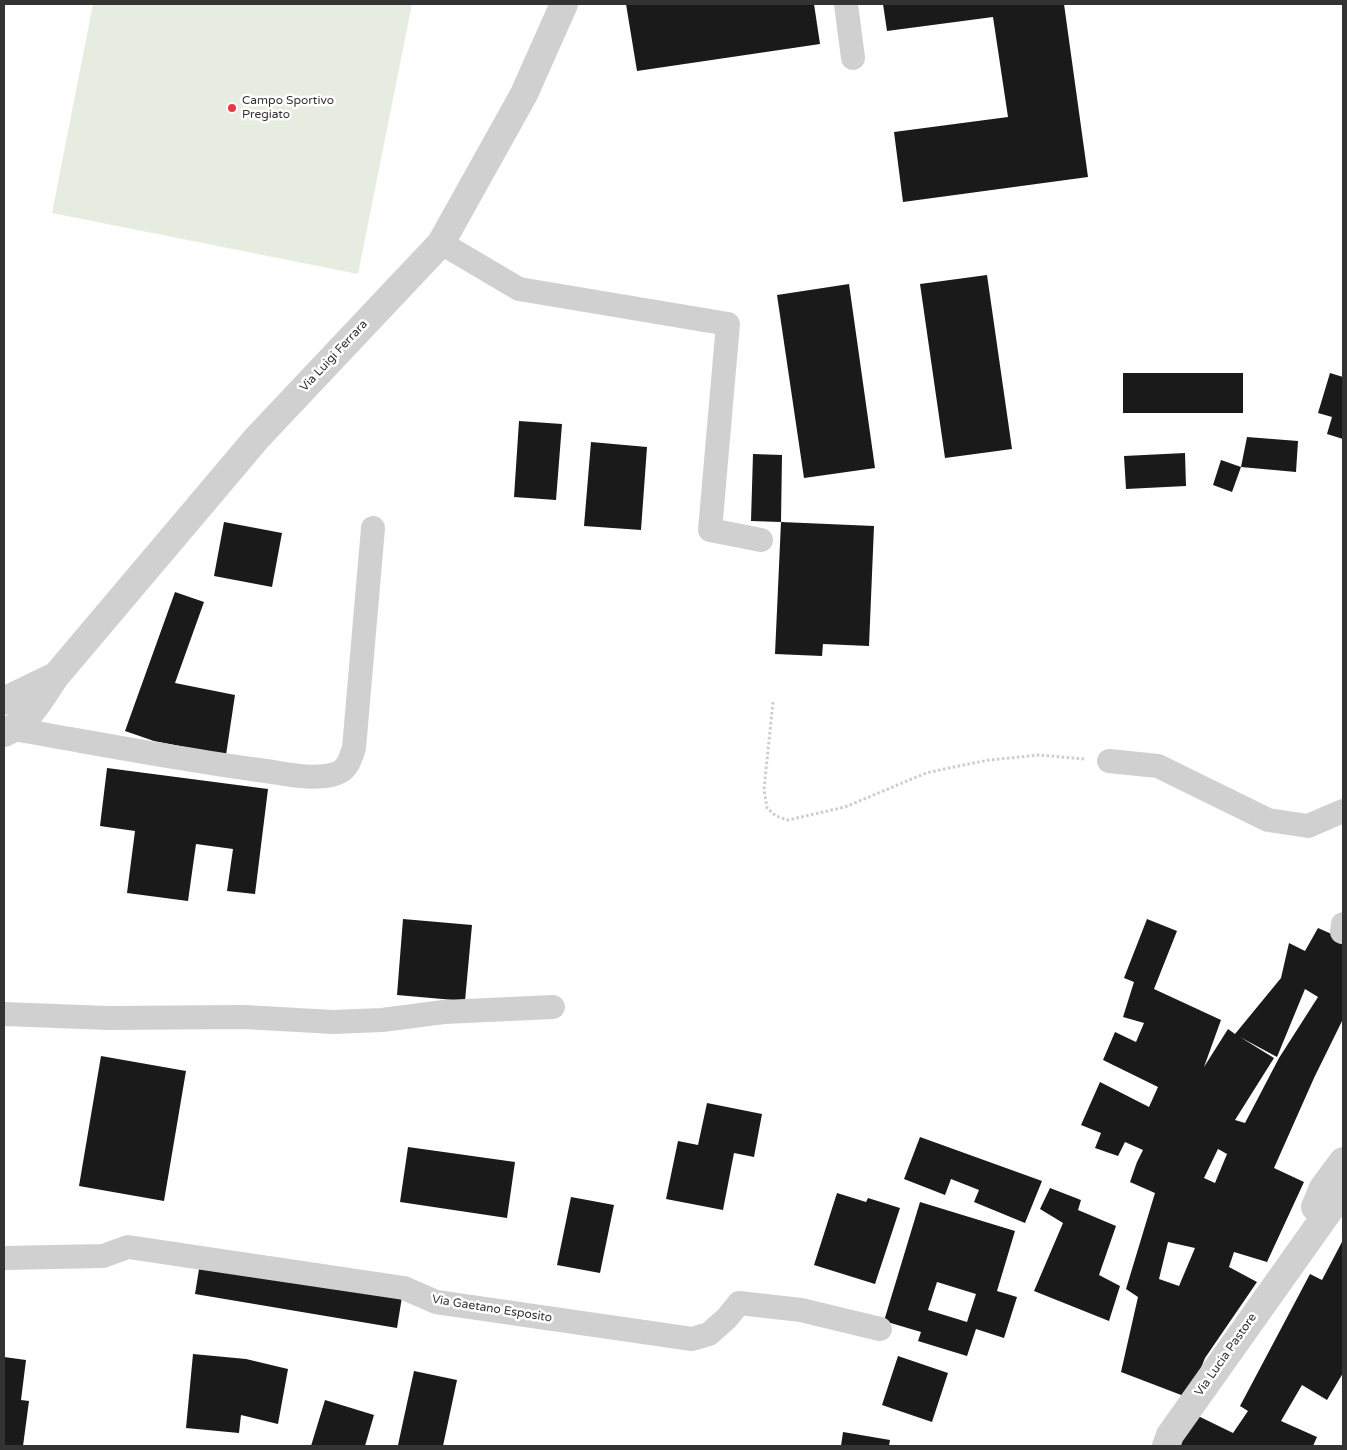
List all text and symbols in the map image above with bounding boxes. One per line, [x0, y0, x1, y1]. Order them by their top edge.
place label: Campo Sportivo Pregiato [242, 94, 334, 122]
marker: Campo Sportivo Pregiato [226, 102, 238, 114]
street label: Via Luigi Ferrara [297, 317, 371, 395]
street label: Via Gaetano Esposito [431, 1292, 553, 1326]
street label: Via Lucia Pastore [1192, 1311, 1260, 1399]

